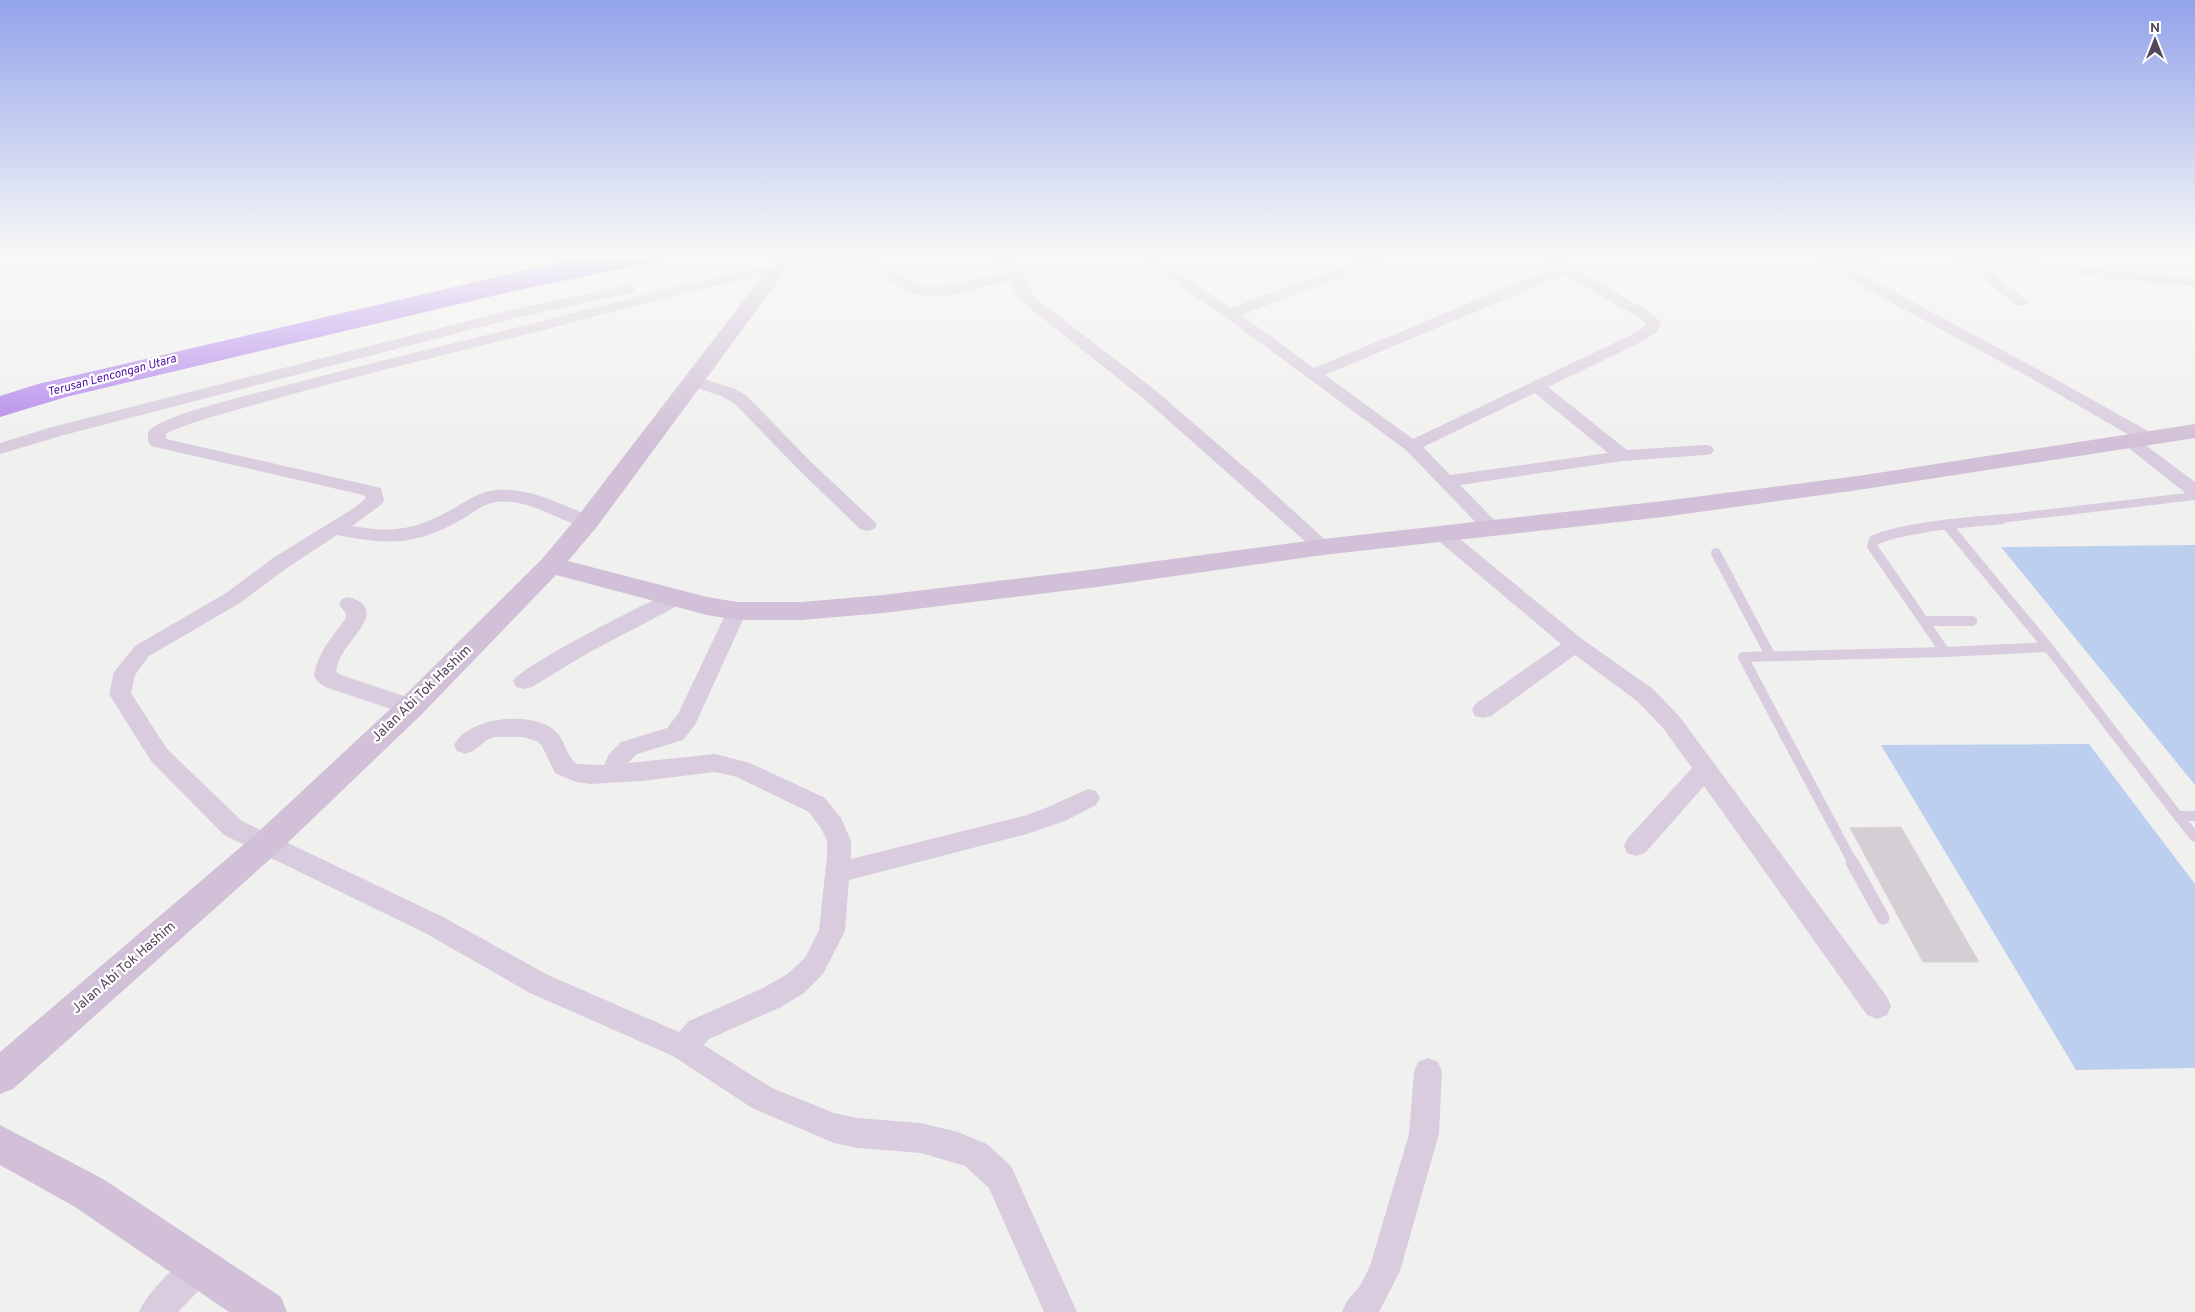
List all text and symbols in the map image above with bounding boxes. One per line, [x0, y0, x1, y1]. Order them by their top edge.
north arrow [2130, 15, 2180, 65]
text: N [2150, 20, 2160, 37]
water label: Terusan Lencongan Utara [46, 351, 179, 401]
street label: Jalan Abi Tok Hashim [368, 642, 476, 746]
street label: Jalan Abi Tok Hashim [68, 918, 180, 1018]

